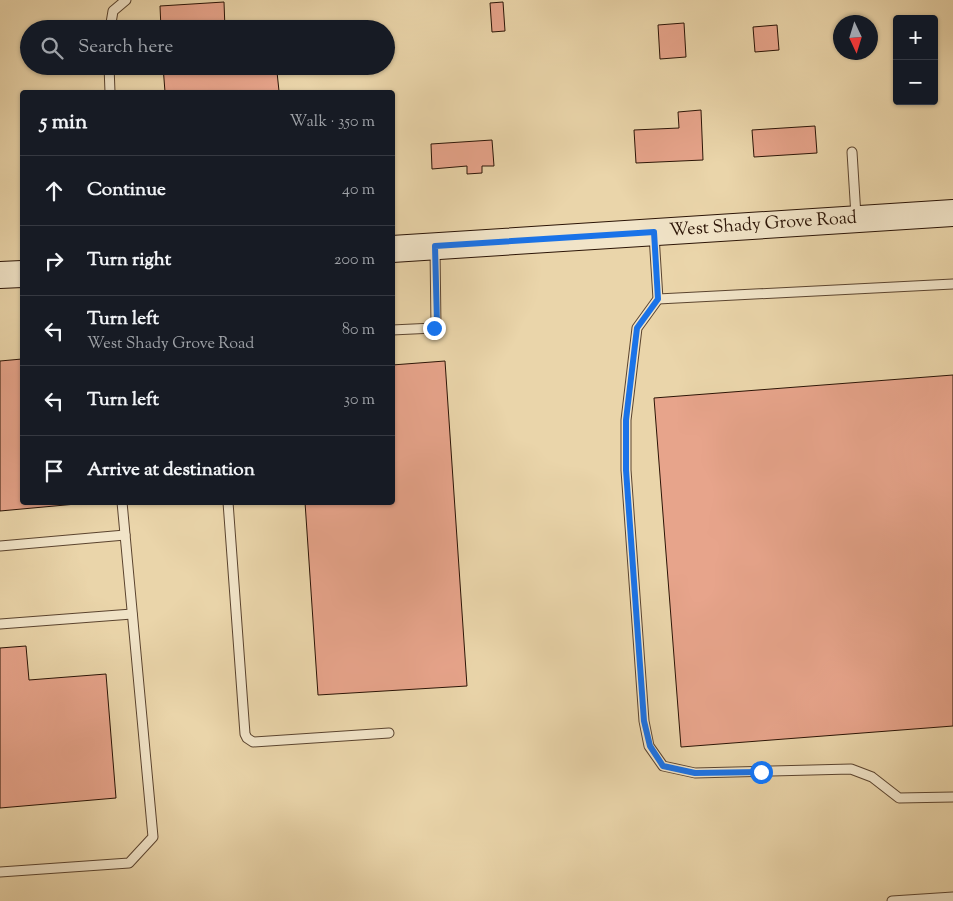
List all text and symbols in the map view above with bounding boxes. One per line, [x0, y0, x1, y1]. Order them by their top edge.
north arrow [833, 15, 878, 60]
map controls [893, 15, 938, 105]
button: + [893, 15, 938, 60]
search box [20, 20, 395, 75]
icon: search [38, 34, 66, 62]
text: Search here [78, 34, 173, 61]
button: − [893, 60, 938, 105]
text: 5 min [40, 108, 87, 138]
text: Walk · 350 m [290, 111, 375, 134]
icon: ahead [40, 177, 68, 205]
text: Continue [87, 177, 166, 204]
text: 40 m [342, 179, 375, 202]
street label: West Shady Grove Road [668, 205, 858, 245]
icon: right [40, 247, 68, 275]
text: Turn right [87, 247, 171, 274]
text: 200 m [334, 249, 375, 272]
text: Turn left [87, 306, 159, 333]
icon: left [40, 317, 68, 345]
route end [423, 317, 446, 340]
text: 80 m [342, 319, 375, 342]
text: West Shady Grove Road [87, 333, 254, 356]
icon: left [40, 387, 68, 415]
text: Turn left [87, 387, 159, 414]
text: 30 m [344, 389, 375, 412]
icon: arrive [40, 457, 68, 485]
text: Arrive at destination [87, 457, 255, 484]
route start [750, 761, 773, 784]

